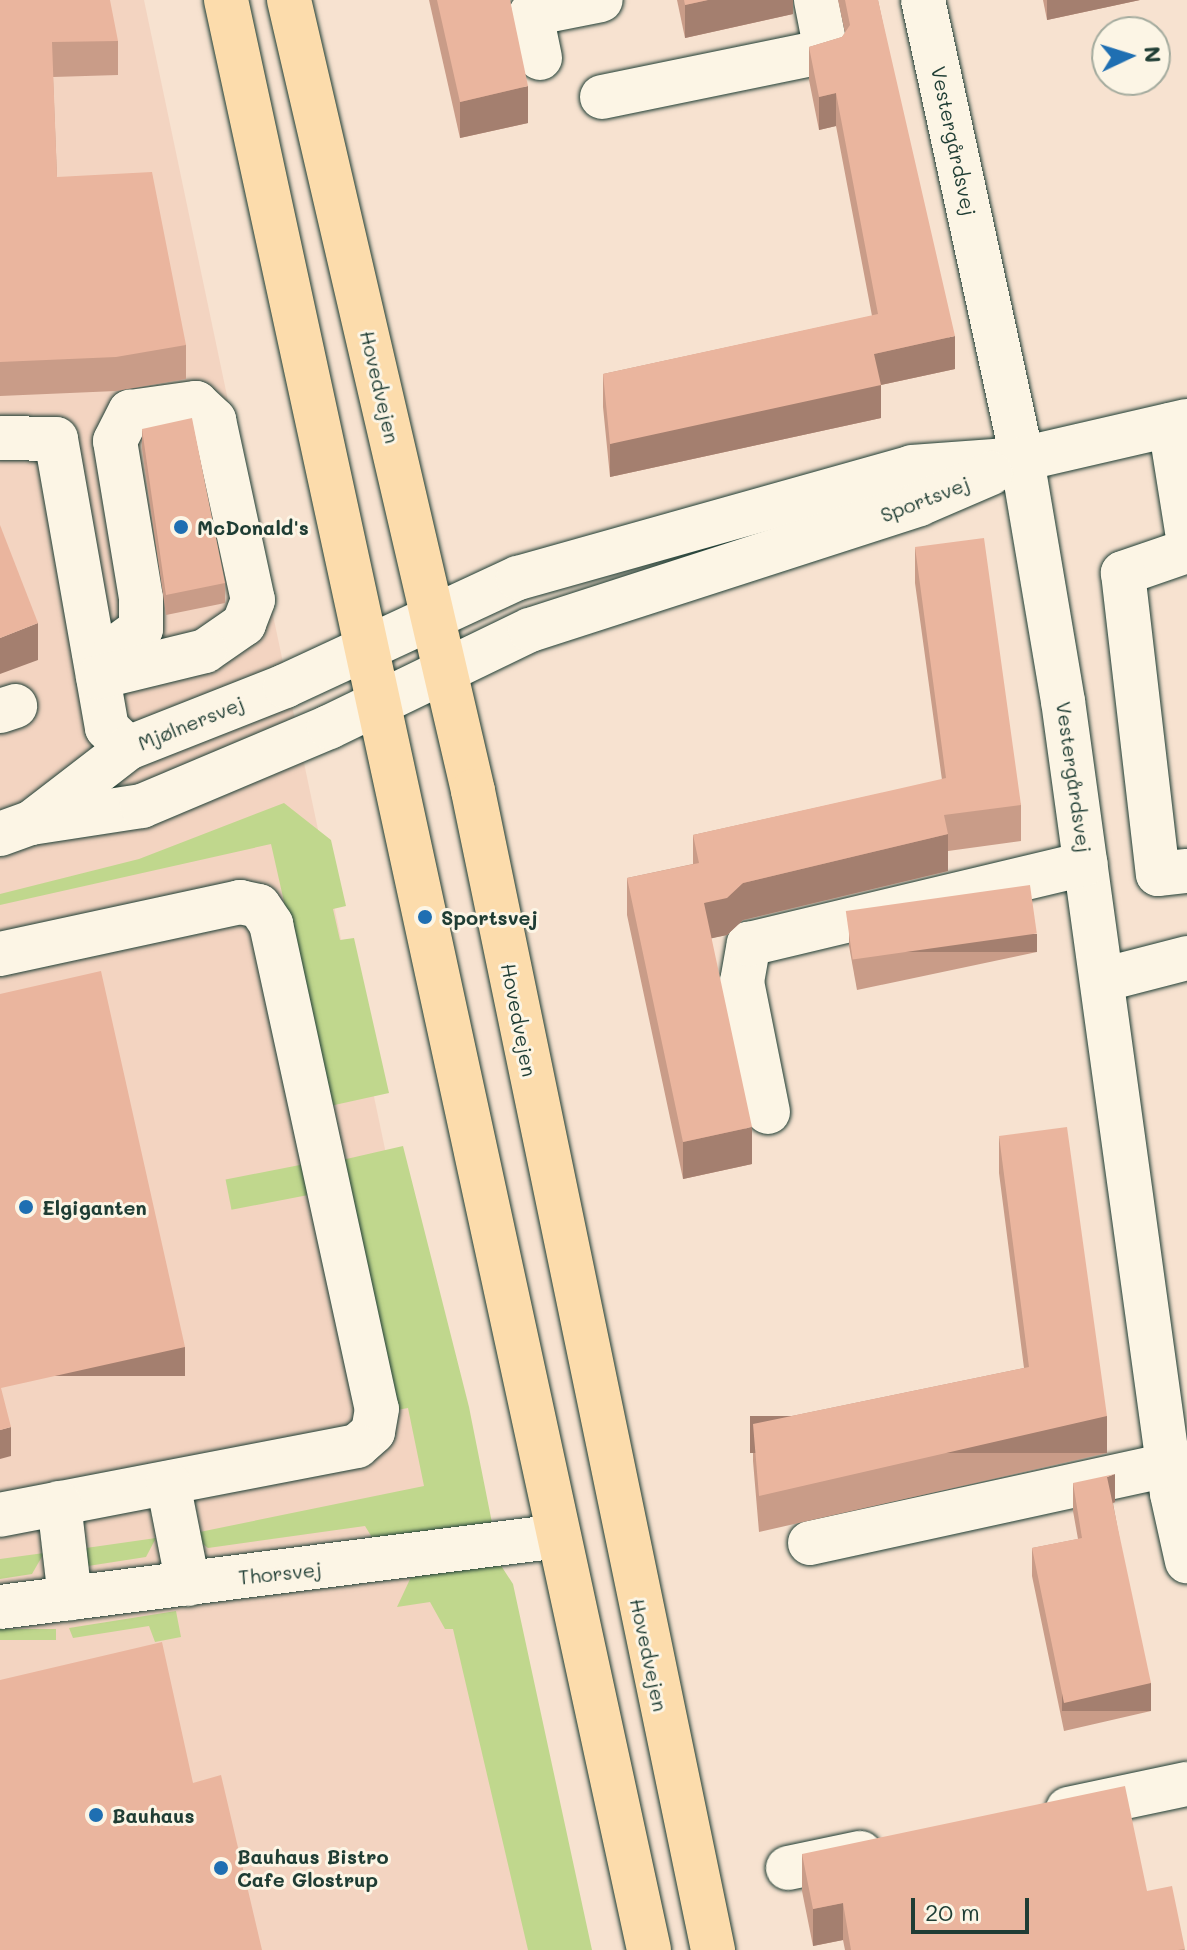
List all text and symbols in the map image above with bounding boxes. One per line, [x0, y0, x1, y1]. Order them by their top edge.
north arrow [1091, 16, 1171, 96]
text: N [1138, 45, 1168, 64]
street label: Vestergårdsvej [926, 64, 982, 218]
street label: Hovedvejen [355, 328, 405, 446]
street label: Sportsvej [877, 471, 973, 527]
place label: McDonald's [197, 515, 309, 539]
marker: McDonald's [172, 518, 190, 536]
street label: Mjølnersvej [134, 691, 248, 755]
street label: Vestergårdsvej [1052, 700, 1096, 854]
place label: Sportsvej [441, 905, 538, 929]
marker: Sportsvej [416, 908, 434, 926]
street label: Hovedvejen [496, 961, 542, 1079]
place label: Elgiganten [42, 1195, 147, 1219]
marker: Elgiganten [17, 1198, 35, 1216]
street label: Thorsvej [237, 1557, 323, 1589]
street label: Hovedvejen [625, 1596, 673, 1714]
place label: Bauhaus [112, 1803, 195, 1827]
marker: Bauhaus [87, 1806, 105, 1824]
place label: Bauhaus Bistro Cafe Glostrup [237, 1844, 389, 1891]
marker: Bauhaus Bistro Cafe Glostrup [212, 1859, 230, 1877]
scale bar [915, 1882, 1033, 1932]
text: 20 m [925, 1896, 980, 1927]

